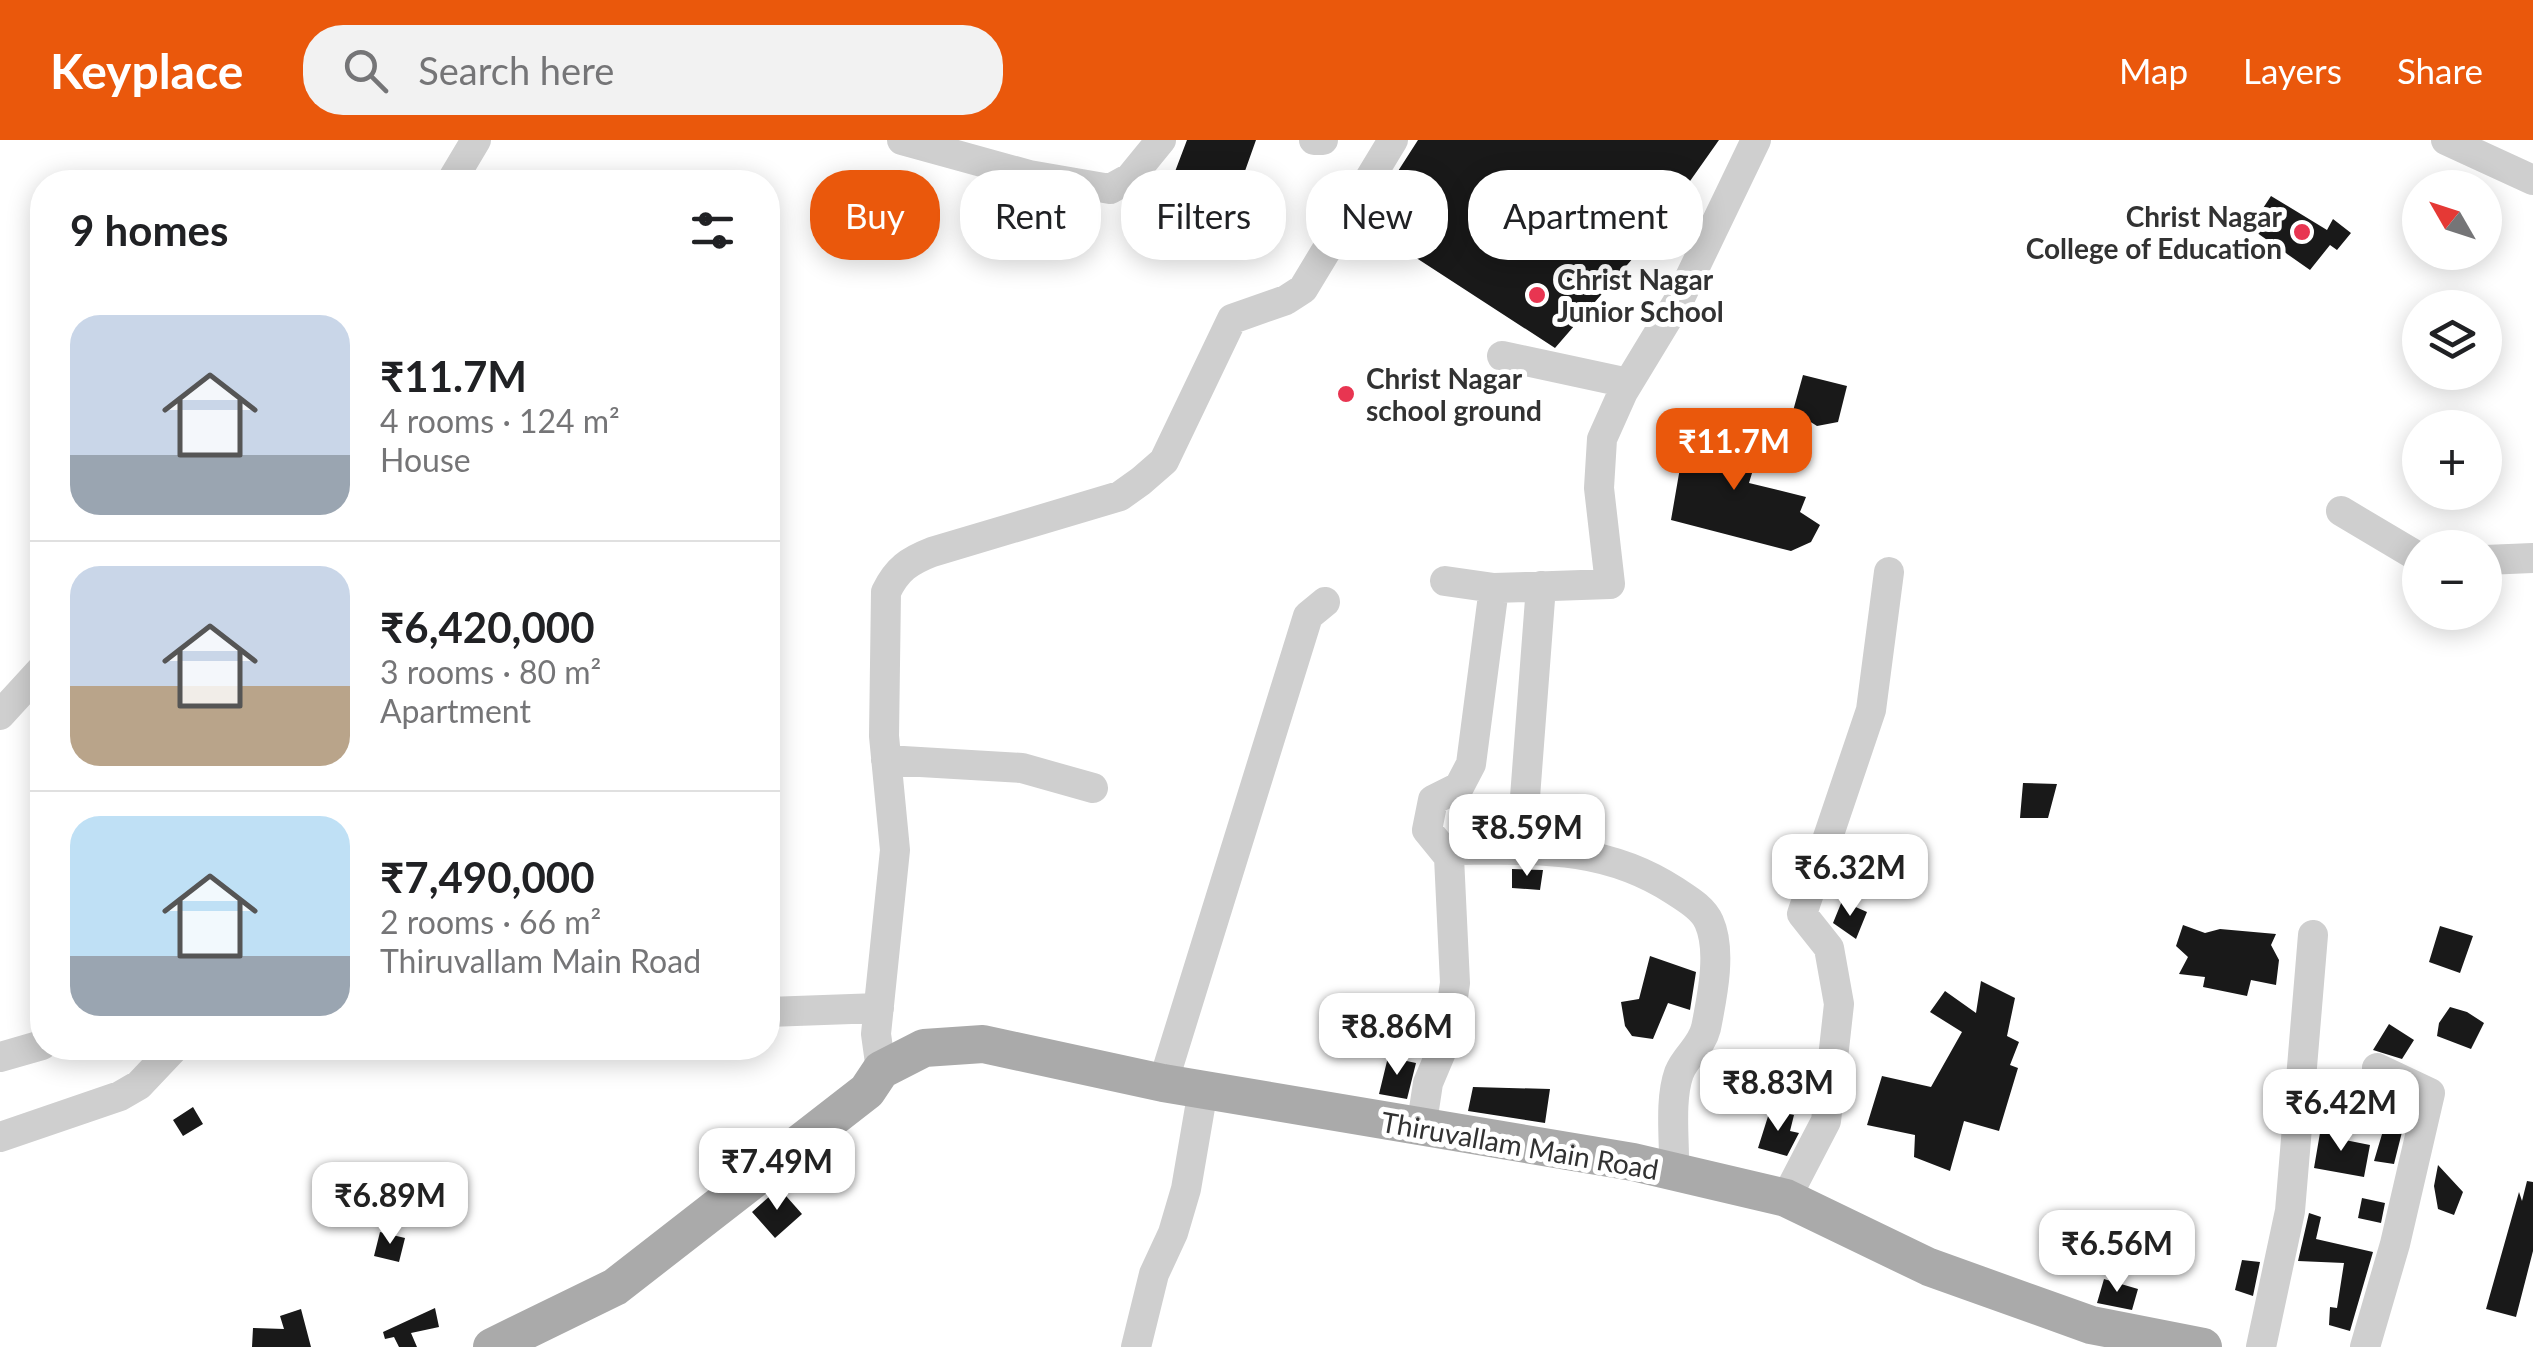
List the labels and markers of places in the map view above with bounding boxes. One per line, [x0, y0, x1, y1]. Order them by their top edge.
place label: Christ Nagar College of Education [2026, 199, 2283, 265]
marker: Christ Nagar College of Education [2291, 221, 2313, 243]
place label: Christ Nagar Junior School [1557, 262, 1724, 328]
marker: Christ Nagar Junior School [1526, 284, 1548, 306]
place label: Christ Nagar school ground [1366, 361, 1542, 427]
marker: Christ Nagar school ground [1335, 383, 1357, 405]
pin: ₹11.7M [1653, 408, 1815, 493]
pin: ₹8.59M [1446, 794, 1608, 879]
pin: ₹6.32M [1769, 834, 1931, 919]
pin: ₹8.86M [1316, 993, 1478, 1078]
pin: ₹8.83M [1697, 1049, 1859, 1134]
pin: ₹6.42M [2260, 1069, 2422, 1154]
pin: ₹7.49M [696, 1128, 858, 1213]
pin: ₹6.89M [309, 1162, 471, 1247]
pin: ₹6.56M [2036, 1210, 2198, 1295]

